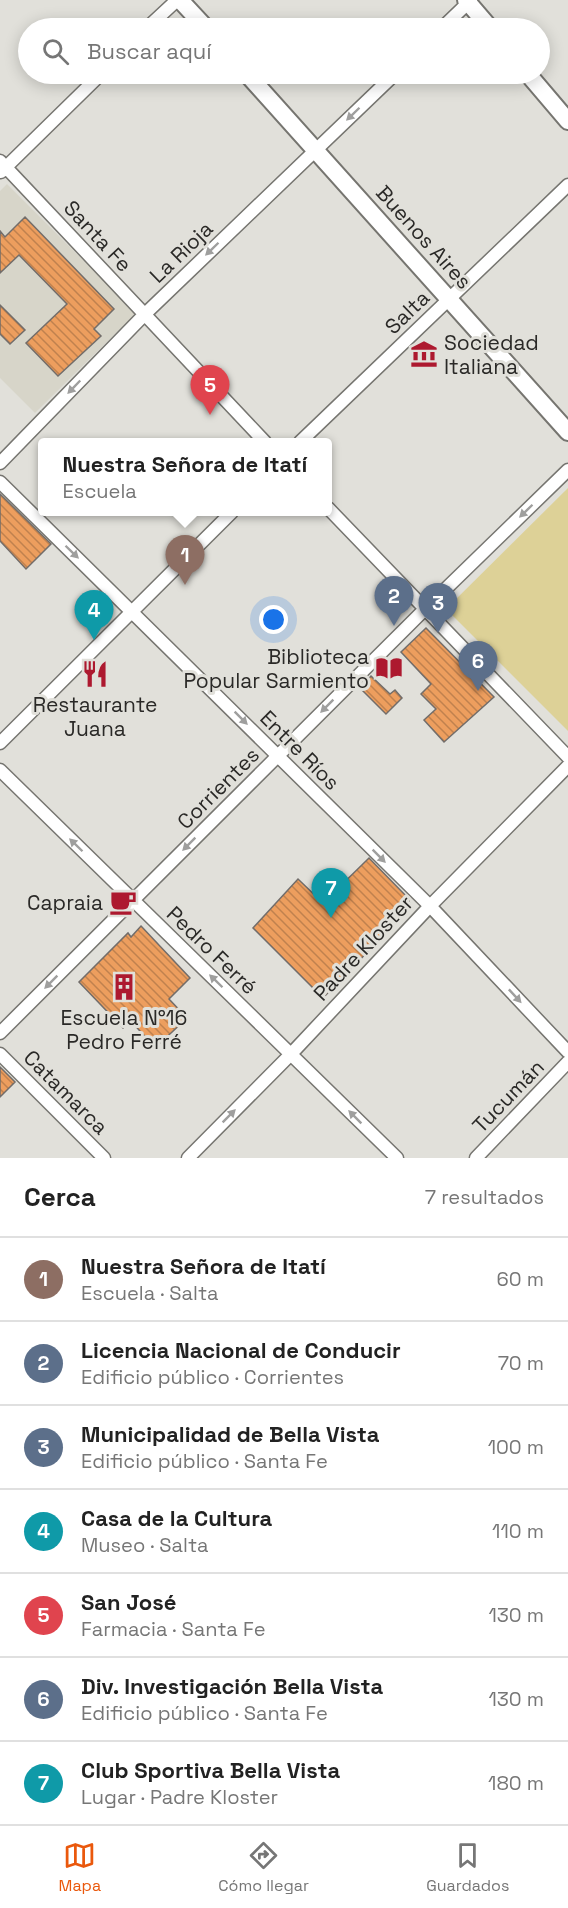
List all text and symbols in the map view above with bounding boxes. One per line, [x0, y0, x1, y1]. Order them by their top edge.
search box [18, 18, 550, 84]
icon: search [39, 35, 72, 68]
text: Buscar aquí [87, 37, 212, 65]
one-way arrow [345, 107, 360, 121]
street label: Buenos Aires [370, 179, 478, 295]
street label: Santa Fe [58, 195, 138, 277]
street label: La Rioja [144, 215, 218, 289]
one-way arrow [206, 242, 220, 256]
street label: Salta [379, 284, 435, 340]
place label: Sociedad Italiana [444, 329, 539, 380]
museum icon: Sociedad Italiana [409, 339, 439, 369]
pin: 5 [190, 366, 230, 415]
one-way arrow [67, 380, 81, 395]
popup [38, 438, 332, 516]
text: Nuestra Señora de Itatí [63, 450, 307, 478]
text: Escuela [63, 478, 137, 504]
one-way arrow [519, 504, 534, 517]
pin: 1 [166, 536, 204, 585]
one-way arrow [64, 545, 78, 559]
pin: 2 [374, 576, 414, 626]
pin: 3 [418, 584, 458, 633]
pin: 4 [74, 590, 113, 640]
your location [259, 605, 288, 634]
pin: 6 [458, 642, 498, 691]
place label: Biblioteca Popular Sarmiento [184, 643, 369, 694]
library icon: Biblioteca Popular Sarmiento [374, 653, 404, 683]
restaurant icon: Restaurante Juana [80, 659, 110, 689]
place label: Restaurante Juana [33, 691, 157, 742]
one-way arrow [320, 699, 334, 714]
street label: Entre Ríos [254, 704, 346, 796]
one-way arrow [233, 711, 247, 725]
street label: Corrientes [171, 741, 265, 835]
one-way arrow [183, 837, 197, 851]
one-way arrow [69, 838, 83, 852]
one-way arrow [372, 848, 386, 862]
pin: 7 [312, 868, 350, 918]
cafe icon: Capraia [108, 887, 138, 917]
place label: Capraia [27, 889, 103, 916]
street label: Padre Kloster [307, 890, 419, 1006]
street label: Pedro Ferré [161, 900, 263, 1000]
building icon: Escuela N°16 Pedro Ferré [109, 972, 139, 1002]
one-way arrow [209, 974, 223, 988]
one-way arrow [45, 975, 59, 989]
one-way arrow [508, 988, 522, 1003]
place label: Escuela N°16 Pedro Ferré [61, 1004, 187, 1055]
street label: Catamarca [18, 1044, 114, 1140]
street label: Tucumán [466, 1054, 550, 1138]
one-way arrow [222, 1110, 236, 1124]
one-way arrow [348, 1110, 363, 1124]
text: Cerca [24, 1180, 96, 1214]
text: 7 resultados [425, 1184, 544, 1210]
text: Nuestra Señora de Itatí [81, 1252, 326, 1280]
text: 1 [39, 1266, 48, 1292]
text: 60 m [497, 1266, 544, 1292]
text: Escuela · Salta [81, 1280, 219, 1306]
text: Licencia Nacional de Conducir [81, 1336, 401, 1364]
text: 2 [38, 1350, 49, 1376]
text: 70 m [498, 1350, 544, 1376]
text: Edificio público · Corrientes [81, 1364, 344, 1390]
text: Municipalidad de Bella Vista [81, 1420, 380, 1448]
text: 3 [37, 1434, 50, 1460]
text: 100 m [488, 1434, 544, 1460]
text: Edificio público · Santa Fe [81, 1448, 328, 1474]
text: Casa de la Cultura [81, 1504, 272, 1532]
text: 4 [37, 1518, 50, 1544]
text: 110 m [492, 1518, 544, 1544]
text: Museo · Salta [81, 1532, 209, 1558]
text: San José [81, 1588, 176, 1616]
text: 5 [38, 1602, 50, 1628]
text: 130 m [488, 1602, 544, 1628]
text: Farmacia · Santa Fe [81, 1616, 266, 1642]
text: Div. Investigación Bella Vista [81, 1672, 383, 1700]
text: 6 [37, 1686, 50, 1712]
text: 130 m [488, 1686, 544, 1712]
text: Edificio público · Santa Fe [81, 1700, 328, 1726]
text: Club Sportiva Bella Vista [81, 1756, 340, 1784]
text: 7 [38, 1770, 49, 1796]
text: 180 m [488, 1770, 544, 1796]
text: Lugar · Padre Kloster [81, 1784, 278, 1810]
tab: Mapa [59, 1839, 101, 1896]
tab: Cómo llegar [218, 1839, 309, 1896]
tab: Guardados [426, 1839, 509, 1896]

